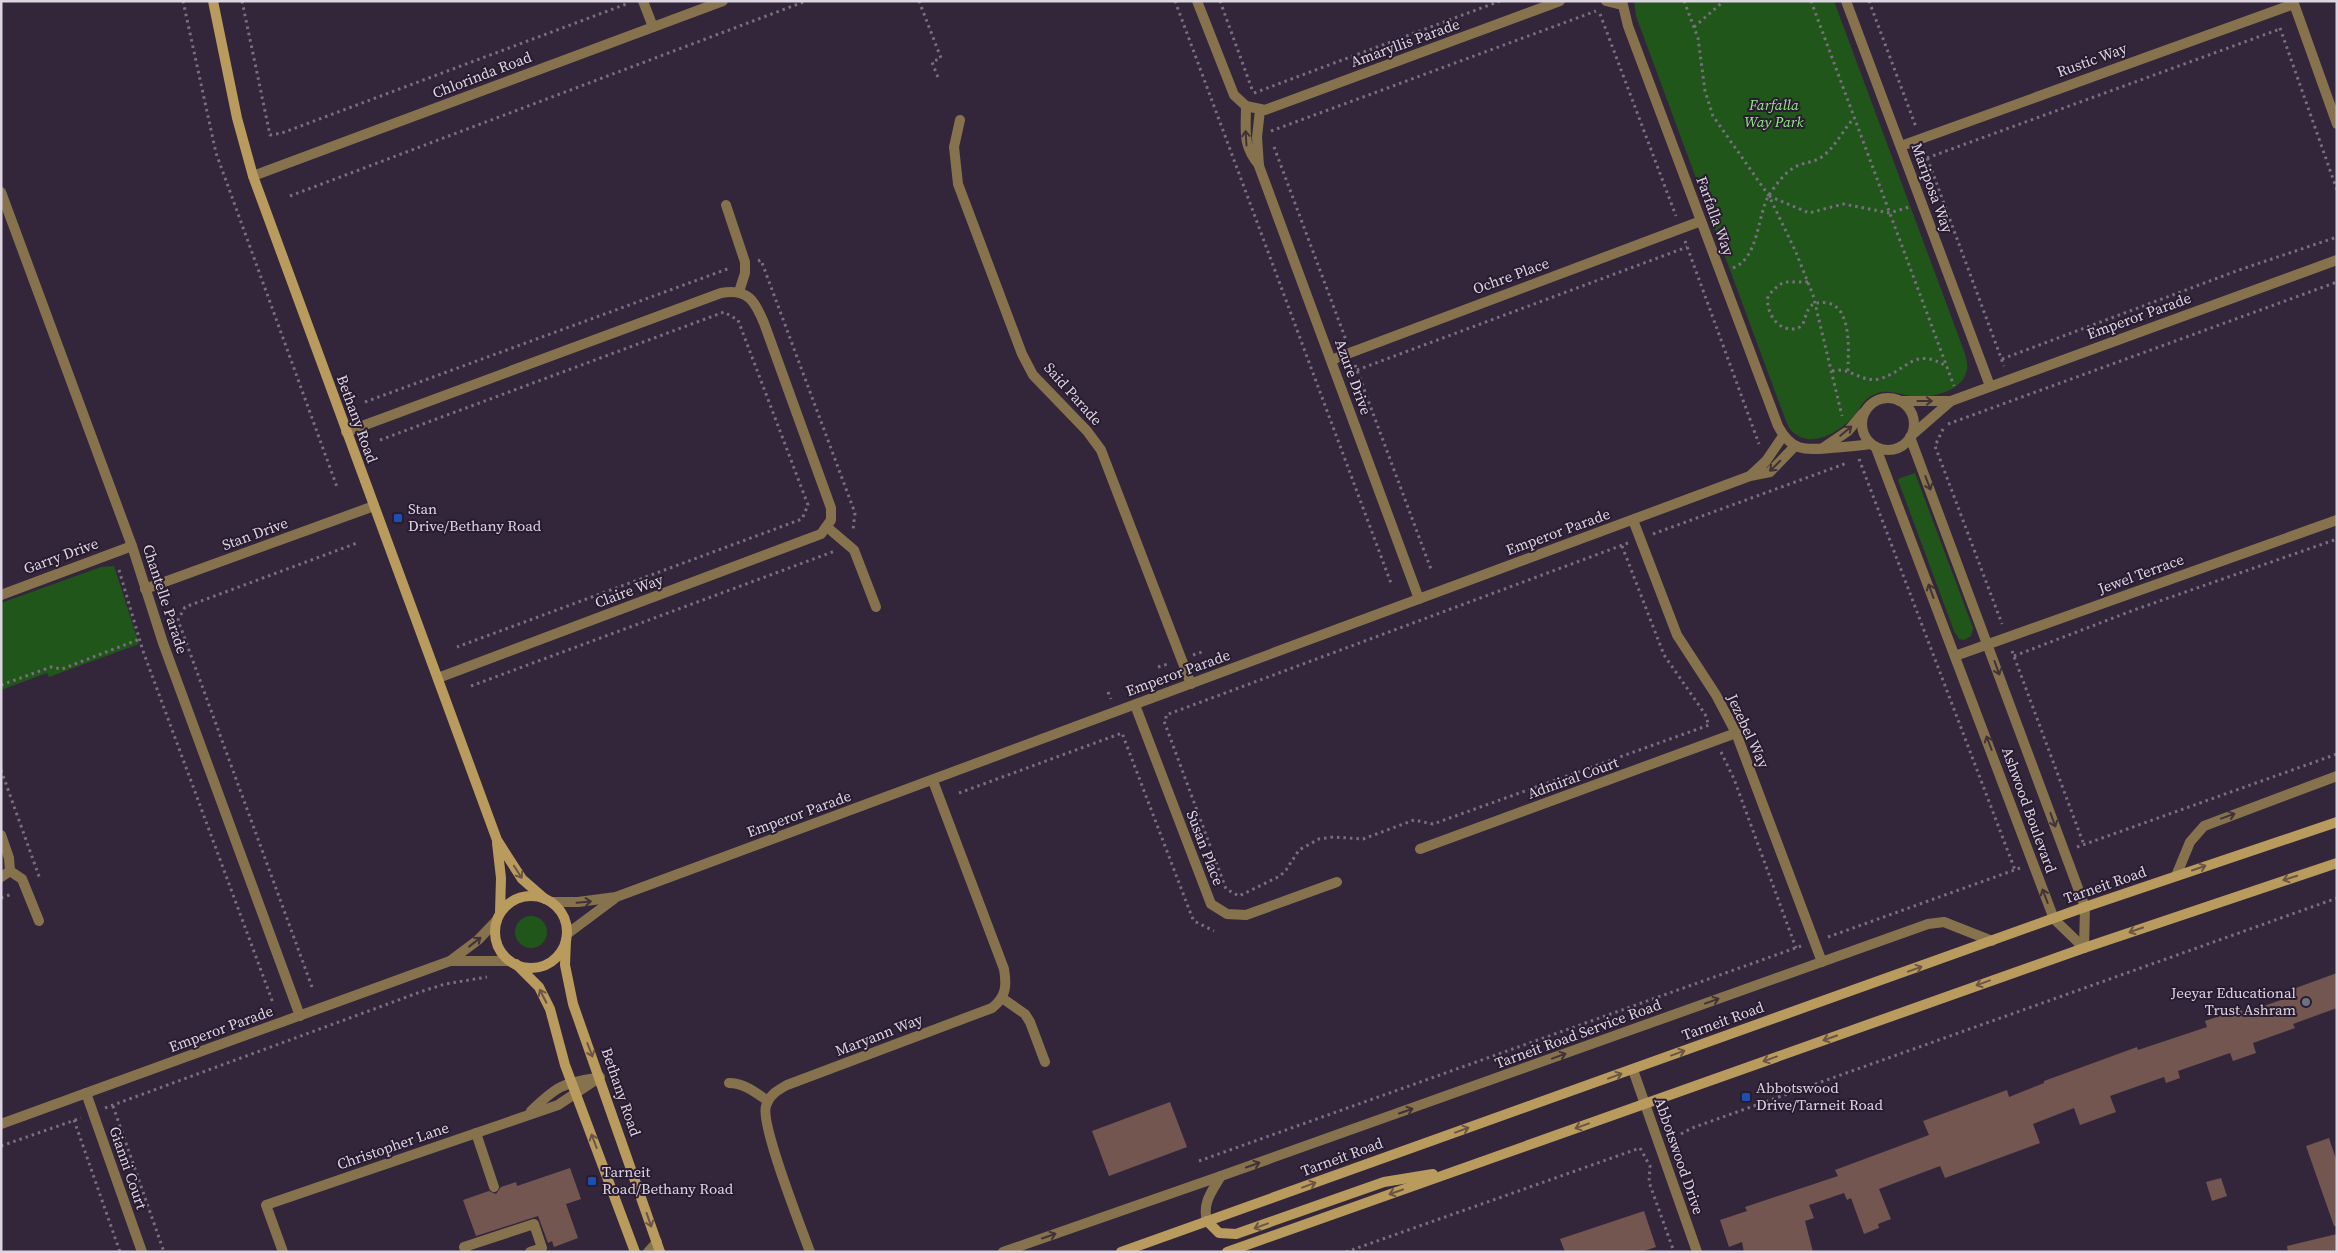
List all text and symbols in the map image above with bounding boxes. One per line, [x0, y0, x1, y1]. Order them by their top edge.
street label: Amaryllis Parade [1347, 13, 1463, 72]
street label: Rustic Way [2054, 37, 2130, 82]
street label: Chlorinda Road [429, 46, 535, 103]
park label: Farfalla Way Park [1744, 94, 1805, 132]
one-way arrow [1242, 131, 1251, 147]
street label: Mariposa Way [1906, 140, 1959, 236]
street label: Farfalla Way [1691, 173, 1740, 259]
street label: Ochre Place [1470, 252, 1552, 299]
street label: Emperor Parade [2084, 287, 2194, 344]
street label: Azure Drive [1330, 336, 1377, 418]
street label: Said Parade [1039, 358, 1108, 430]
street label: Bethany Road [332, 372, 383, 466]
one-way arrow [1916, 396, 1933, 406]
one-way arrow [1839, 426, 1852, 437]
one-way arrow [1769, 460, 1781, 472]
one-way arrow [1924, 475, 1933, 490]
place label: Stan Drive/Bethany Road [408, 498, 542, 536]
street label: Emperor Parade [1503, 503, 1613, 560]
street label: Stan Drive [219, 512, 291, 555]
marker: Stan Drive/Bethany Road [392, 512, 404, 524]
street label: Garry Drive [21, 532, 101, 579]
street label: Chantelle Parade [138, 541, 193, 657]
street label: Jewel Terrace [2094, 548, 2187, 599]
street label: Claire Way [592, 568, 666, 613]
one-way arrow [1926, 584, 1935, 600]
street label: Emperor Parade [1123, 644, 1233, 701]
one-way arrow [1993, 660, 2002, 675]
street label: Jezebel Way [1722, 689, 1775, 772]
one-way arrow [1983, 736, 1993, 751]
street label: Ashwood Boulevard [1997, 744, 2062, 876]
street label: Admiral Court [1524, 751, 1622, 804]
street label: Emperor Parade [744, 785, 854, 842]
street label: Susan Place [1182, 807, 1229, 889]
one-way arrow [2219, 811, 2235, 820]
one-way arrow [2049, 812, 2058, 828]
street label: Tarneit Road [2061, 860, 2149, 908]
one-way arrow [2191, 863, 2206, 872]
one-way arrow [513, 865, 523, 879]
one-way arrow [2283, 874, 2299, 884]
one-way arrow [2040, 888, 2049, 904]
one-way arrow [575, 897, 591, 906]
one-way arrow [2129, 926, 2145, 935]
one-way arrow [468, 936, 481, 947]
one-way arrow [1907, 964, 1923, 973]
one-way arrow [1976, 979, 1991, 988]
place label: Jeeyar Educational Trust Ashram [2170, 982, 2297, 1020]
one-way arrow [538, 989, 547, 1004]
street label: Tarneit Road Service Road [1492, 993, 1664, 1073]
street label: Tarneit Road [1679, 996, 1767, 1045]
one-way arrow [1704, 996, 1719, 1005]
marker: Jeeyar Educational Trust Ashram [2300, 996, 2312, 1008]
street label: Emperor Parade [166, 1000, 276, 1057]
street label: Maryann Way [832, 1008, 926, 1061]
one-way arrow [1822, 1033, 1838, 1043]
one-way arrow [586, 1042, 595, 1057]
street label: Bethany Road [597, 1045, 647, 1139]
one-way arrow [1670, 1048, 1686, 1057]
one-way arrow [1551, 1051, 1566, 1060]
one-way arrow [1763, 1055, 1778, 1064]
one-way arrow [1607, 1071, 1623, 1080]
place label: Abbotswood Drive/Tarneit Road [1756, 1077, 1883, 1115]
marker: Abbotswood Drive/Tarneit Road [1740, 1091, 1752, 1103]
street label: Abbotswood Drive [1650, 1095, 1709, 1217]
one-way arrow [1398, 1106, 1413, 1115]
street label: Christopher Lane [334, 1116, 452, 1175]
one-way arrow [1575, 1122, 1591, 1131]
street label: Gianni Court [105, 1124, 152, 1212]
one-way arrow [1454, 1125, 1470, 1134]
street label: Tarneit Road [1298, 1132, 1386, 1181]
one-way arrow [589, 1133, 598, 1149]
one-way arrow [1244, 1160, 1260, 1169]
place label: Tarneit Road/Bethany Road [602, 1161, 734, 1199]
marker: Tarneit Road/Bethany Road [586, 1175, 598, 1187]
one-way arrow [1301, 1180, 1317, 1189]
one-way arrow [1389, 1188, 1405, 1197]
one-way arrow [645, 1212, 654, 1227]
one-way arrow [1254, 1222, 1269, 1231]
one-way arrow [1041, 1231, 1056, 1240]

